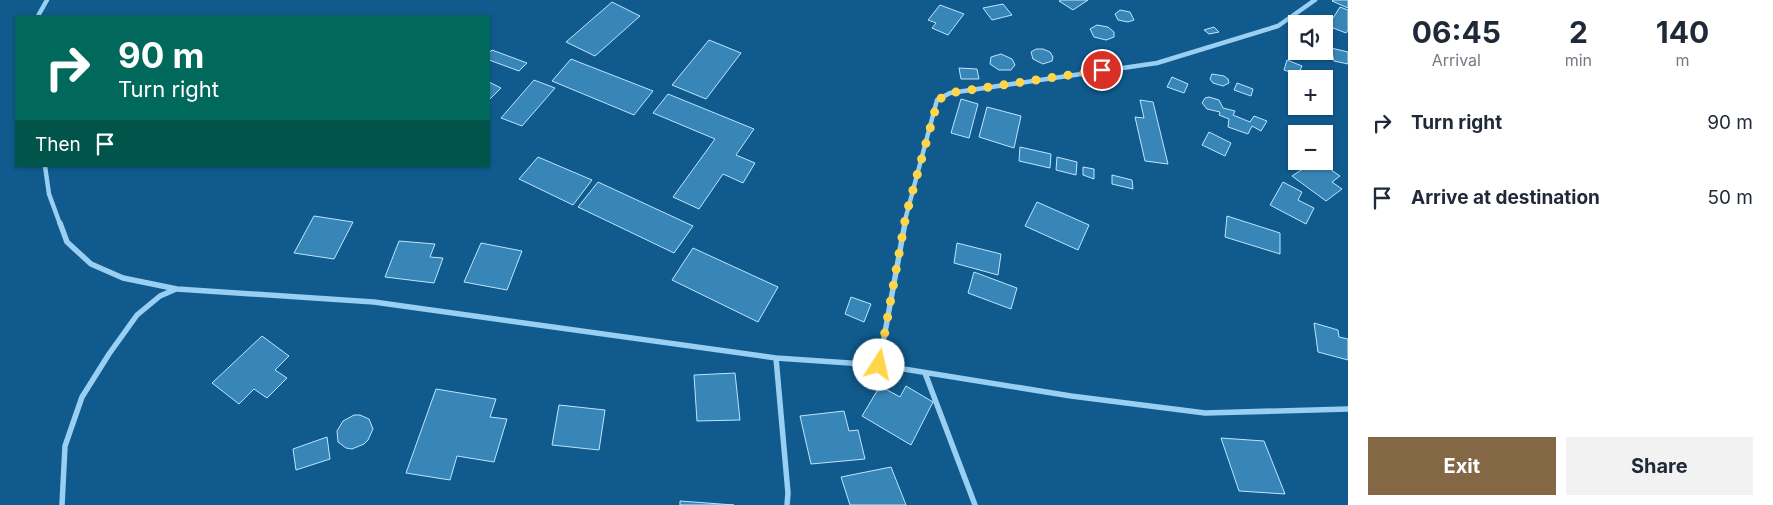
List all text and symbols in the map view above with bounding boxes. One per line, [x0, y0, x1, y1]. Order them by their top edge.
text: 06:45 [1412, 14, 1501, 50]
text: 2 [1569, 14, 1588, 50]
text: 140 [1656, 14, 1709, 50]
map controls [1288, 15, 1333, 170]
button: sound [1288, 15, 1333, 60]
text: 90 m [118, 34, 205, 76]
icon: right [35, 35, 100, 100]
pin [1081, 49, 1123, 91]
text: Arrival [1432, 50, 1481, 70]
text: min [1565, 50, 1592, 70]
text: m [1676, 50, 1690, 70]
icon: arrive [1088, 56, 1116, 84]
button: + [1288, 70, 1333, 115]
text: Turn right [118, 76, 219, 102]
icon: right [1368, 109, 1396, 137]
text: Turn right [1411, 111, 1502, 134]
text: 90 m [1707, 111, 1753, 134]
button: − [1288, 125, 1333, 170]
icon: arrive [91, 130, 119, 158]
text: Then [35, 133, 81, 156]
icon: arrive [1368, 184, 1396, 212]
text: Arrive at destination [1411, 186, 1600, 209]
text: 50 m [1707, 186, 1753, 209]
position arrow [852, 338, 904, 390]
button: Exit [1368, 437, 1556, 495]
button: Share [1566, 437, 1753, 495]

